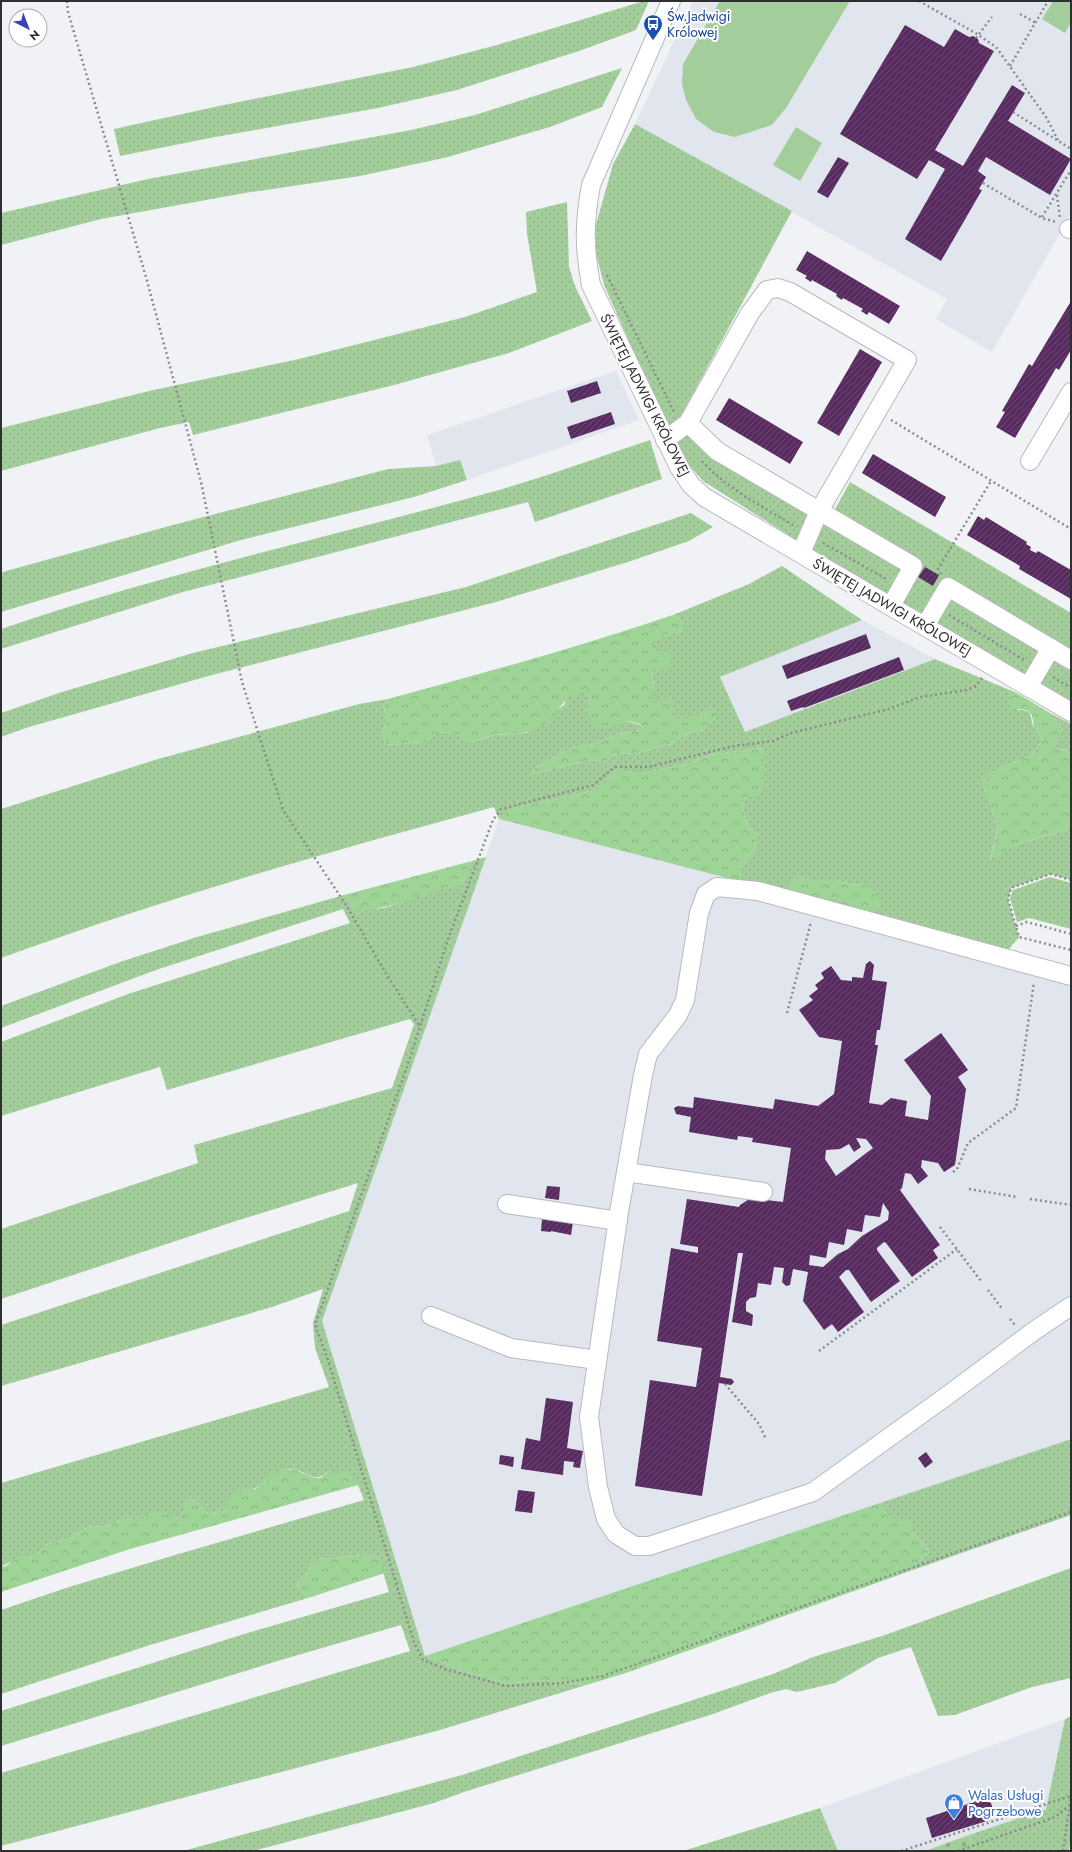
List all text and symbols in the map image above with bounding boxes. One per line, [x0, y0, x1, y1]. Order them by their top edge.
place label: Św.Jadwigi Królowej [667, 6, 730, 42]
north arrow [8, 8, 48, 48]
bus stop icon: Św.Jadwigi Królowej [642, 13, 664, 41]
text: N [26, 27, 43, 44]
street label: ŚWIĘTEJ JADWIGI KRÓLOWEJ [595, 310, 695, 480]
street label: ŚWIĘTEJ JADWIGI KRÓLOWEJ [809, 553, 975, 661]
place label: Walas Usługi Pogrzebowe [968, 1785, 1044, 1821]
shop icon: Walas Usługi Pogrzebowe [943, 1792, 965, 1820]

